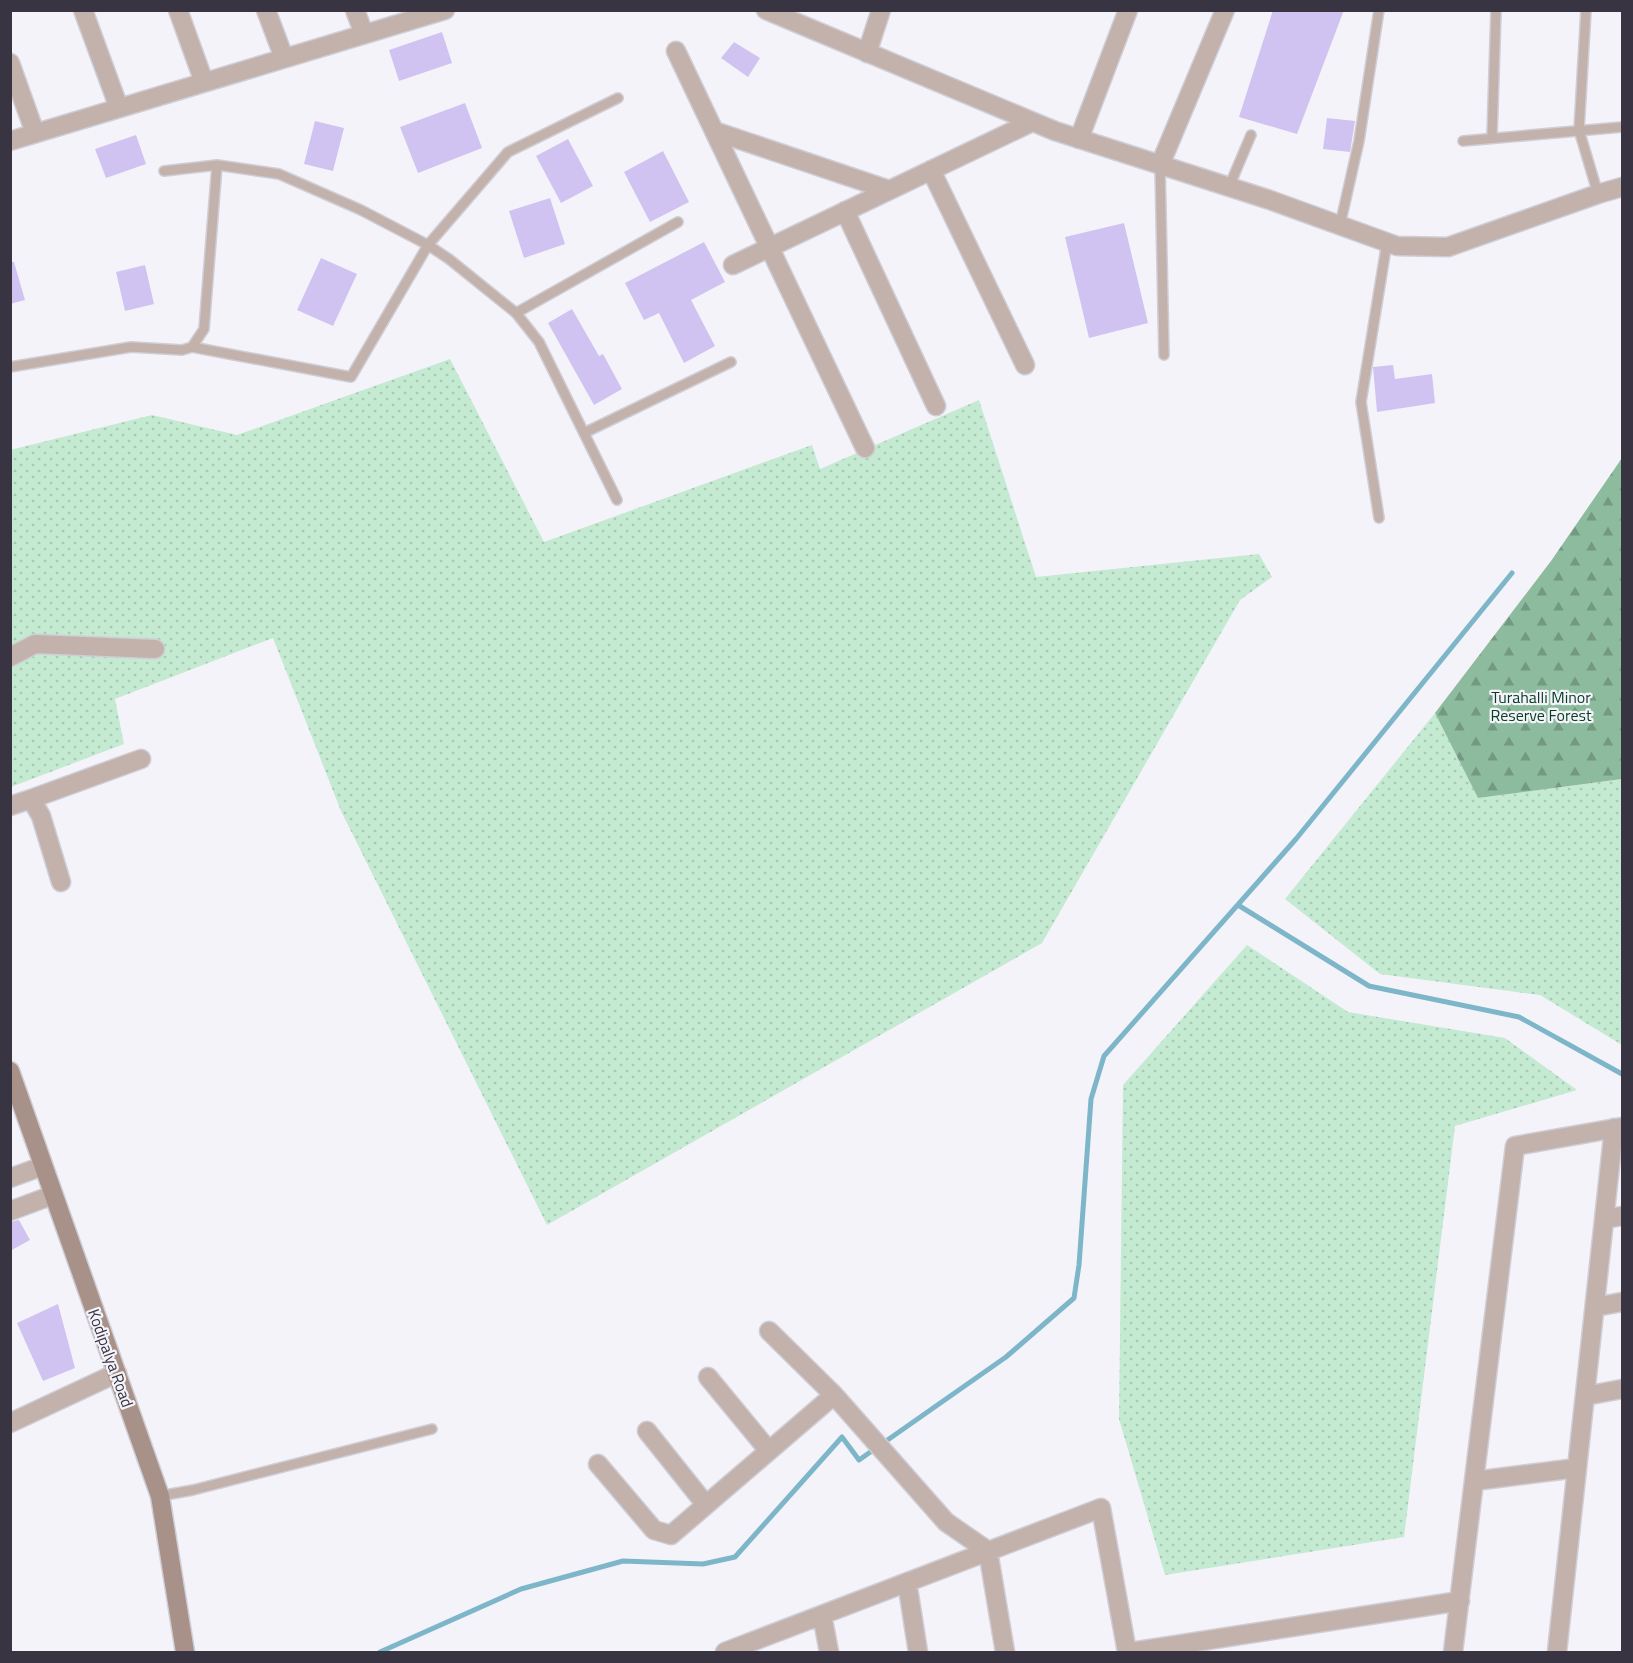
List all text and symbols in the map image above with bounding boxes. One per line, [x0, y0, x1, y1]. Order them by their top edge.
park label: Turahalli Minor Reserve Forest [1490, 685, 1592, 727]
street label: Kodipalya Road [82, 1305, 140, 1411]

